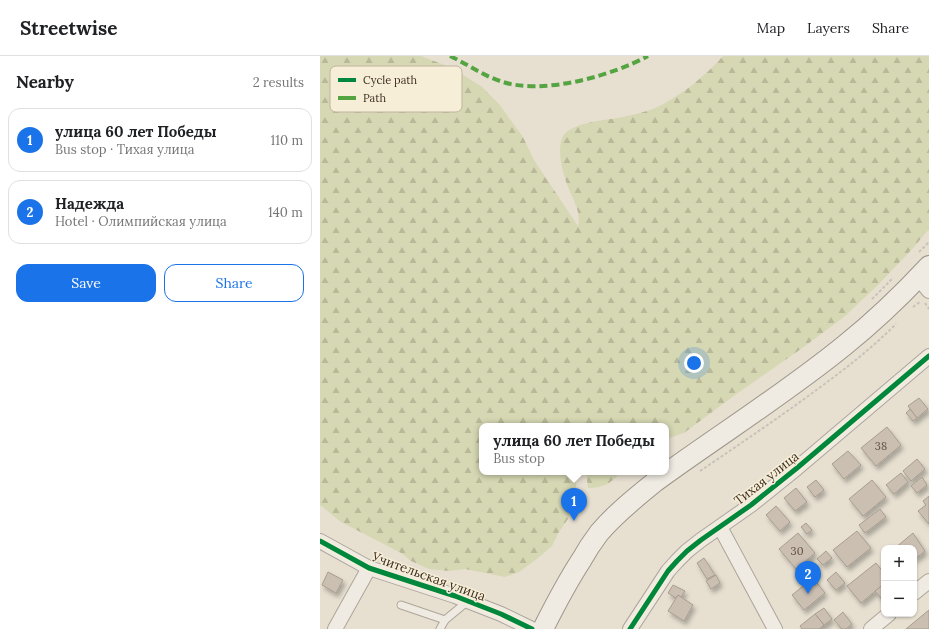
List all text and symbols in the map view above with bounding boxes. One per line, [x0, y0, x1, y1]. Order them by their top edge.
text: Streetwise [20, 16, 117, 40]
text: Map [757, 19, 785, 37]
text: Layers [807, 19, 850, 37]
text: Share [872, 19, 909, 37]
legend [330, 66, 462, 112]
text: Nearby [16, 71, 74, 93]
text: Cycle path [363, 73, 418, 87]
text: 2 results [253, 74, 304, 91]
text: Path [363, 91, 386, 105]
text: улица 60 лет Победы [55, 122, 217, 141]
text: 1 [27, 132, 33, 149]
text: 110 m [270, 132, 303, 149]
text: Bus stop · Тихая улица [55, 141, 194, 158]
text: Надежда [55, 194, 124, 213]
text: 2 [27, 204, 33, 221]
text: 140 m [268, 204, 303, 221]
text: Hotel · Олимпийская улица [55, 213, 227, 230]
button: Save [16, 264, 156, 302]
button: Share [164, 264, 304, 302]
your location [684, 353, 704, 373]
popup [479, 423, 669, 475]
text: улица 60 лет Победы [493, 431, 655, 450]
house number: 38 [875, 439, 887, 453]
street label: Тихая улица [730, 448, 802, 509]
text: Bus stop [493, 450, 545, 467]
pin: 1 [561, 488, 587, 521]
house number: 30 [791, 544, 804, 558]
map controls [881, 545, 917, 617]
button: + [881, 545, 917, 581]
street label: Учительская улица [369, 548, 488, 605]
pin: 2 [795, 561, 821, 594]
button: − [881, 581, 917, 617]

